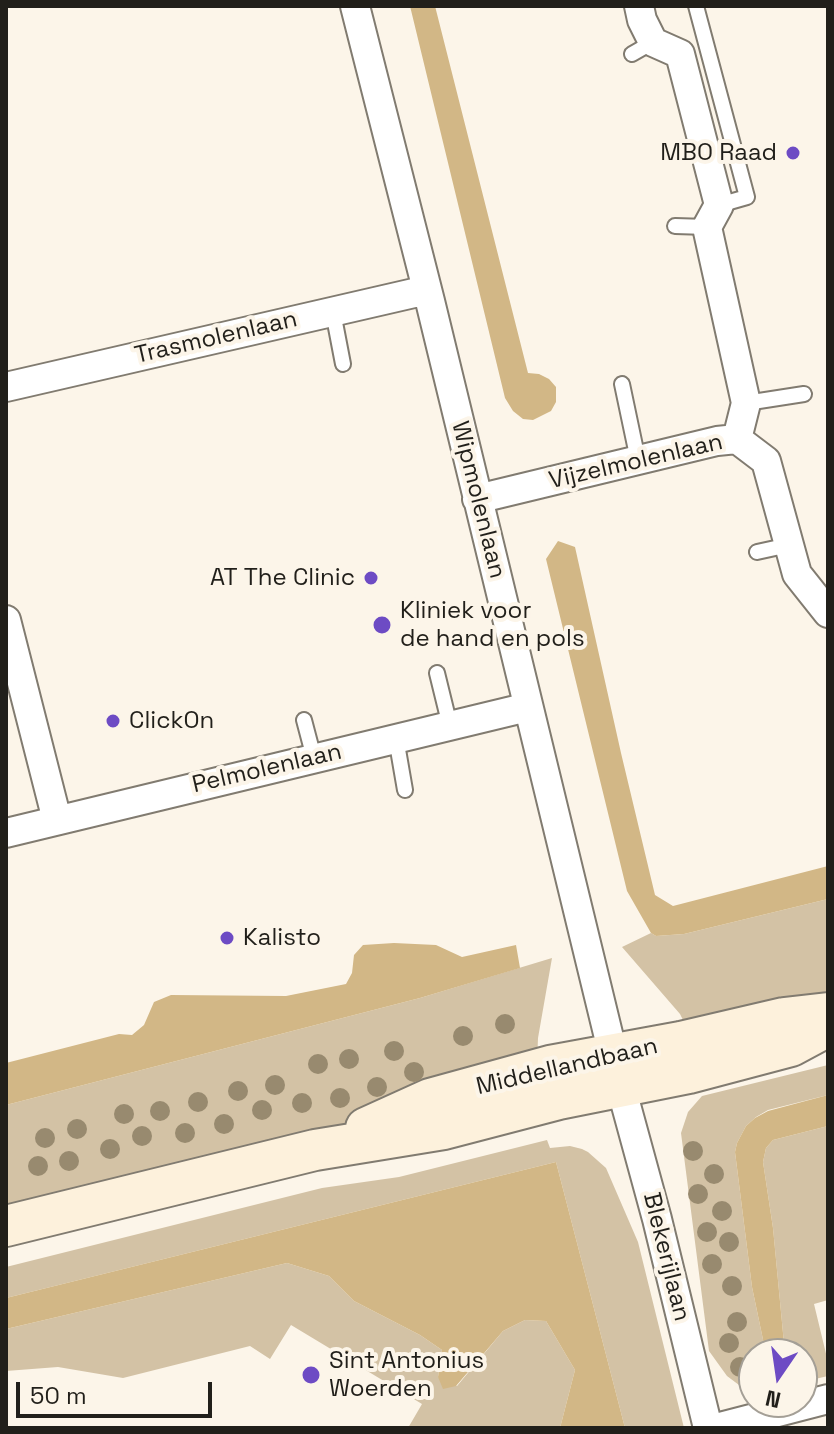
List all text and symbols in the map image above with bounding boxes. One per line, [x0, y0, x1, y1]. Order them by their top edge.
place label: MBO Raad [660, 139, 777, 167]
marker: MBO Raad [784, 144, 802, 162]
street label: Trasmolenlaan [132, 305, 300, 371]
street label: Wipmolenlaan [445, 419, 511, 581]
street label: Vijzelmolenlaan [546, 428, 726, 496]
place label: AT The Clinic [210, 564, 355, 592]
marker: AT The Clinic [362, 569, 380, 587]
place label: Kliniek voor de hand en pols [400, 597, 585, 653]
marker: Kliniek voor de hand en pols [371, 614, 393, 636]
place label: ClickOn [129, 707, 214, 735]
marker: ClickOn [104, 712, 122, 730]
street label: Pelmolenlaan [189, 738, 345, 800]
place label: Kalisto [243, 924, 321, 952]
marker: Kalisto [218, 929, 236, 947]
street label: Middellandbaan [474, 1032, 660, 1102]
street label: Blekerijlaan [636, 1190, 696, 1324]
north arrow [738, 1338, 818, 1418]
place label: Sint Antonius Woerden [329, 1347, 484, 1403]
marker: Sint Antonius Woerden [300, 1364, 322, 1386]
scale bar [20, 1366, 216, 1416]
text: 50 m [30, 1380, 87, 1411]
text: N [763, 1384, 783, 1415]

